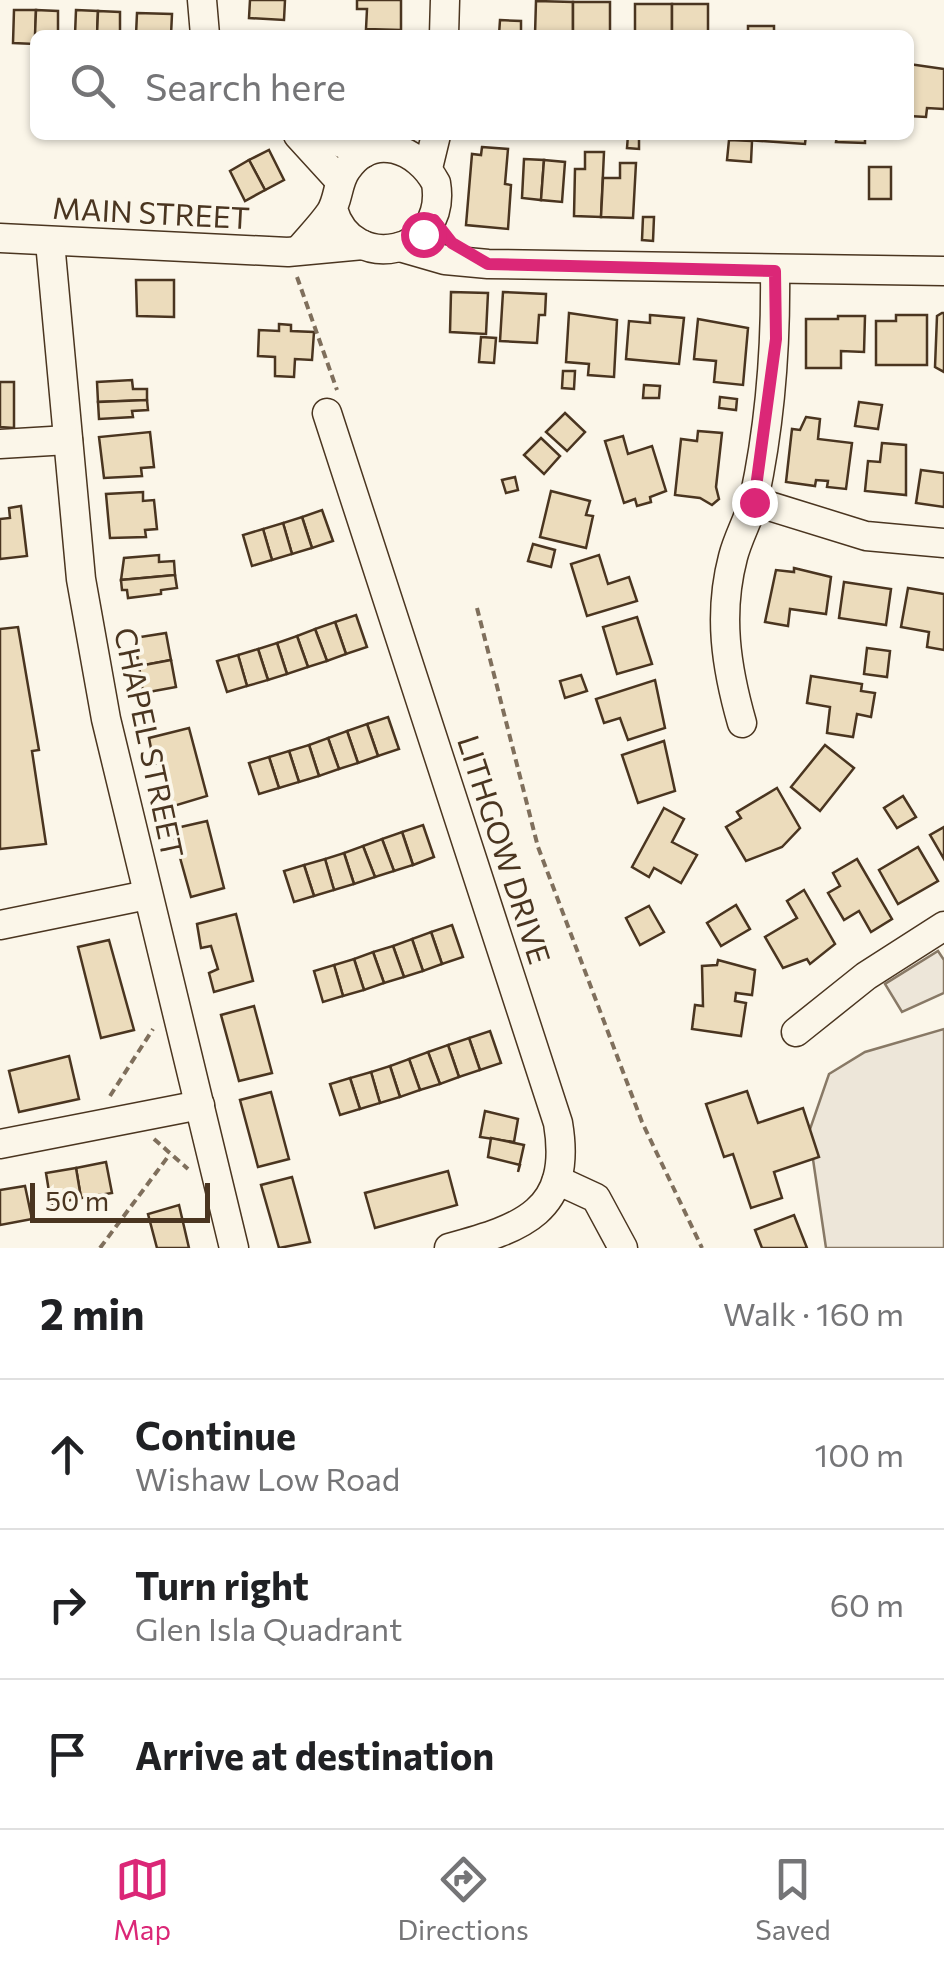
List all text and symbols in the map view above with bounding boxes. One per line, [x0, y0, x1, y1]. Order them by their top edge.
search box [30, 30, 914, 140]
icon: search [65, 58, 120, 113]
text: Search here [145, 62, 346, 109]
street label: MAIN STREET [52, 188, 251, 235]
route start [401, 212, 447, 258]
route end [732, 480, 778, 526]
street label: CHAPEL STREET [108, 624, 193, 861]
street label: LITHGOW DRIVE [451, 730, 560, 968]
scale bar [30, 1178, 210, 1222]
text: 50 m [45, 1183, 109, 1217]
text: 2 min [40, 1287, 145, 1339]
text: Walk · 160 m [723, 1293, 904, 1333]
text: Continue [135, 1411, 296, 1458]
icon: ahead [40, 1427, 95, 1482]
text: 100 m [815, 1434, 904, 1474]
text: Wishaw Low Road [135, 1458, 400, 1498]
text: Turn right [135, 1561, 309, 1608]
icon: right [40, 1577, 95, 1632]
text: 60 m [830, 1584, 904, 1624]
text: Glen Isla Quadrant [135, 1608, 402, 1648]
icon: arrive [40, 1727, 95, 1782]
text: Arrive at destination [135, 1731, 494, 1778]
tab: Map [113, 1852, 171, 1946]
tab: Directions [397, 1852, 529, 1946]
tab: Saved [755, 1852, 831, 1946]

